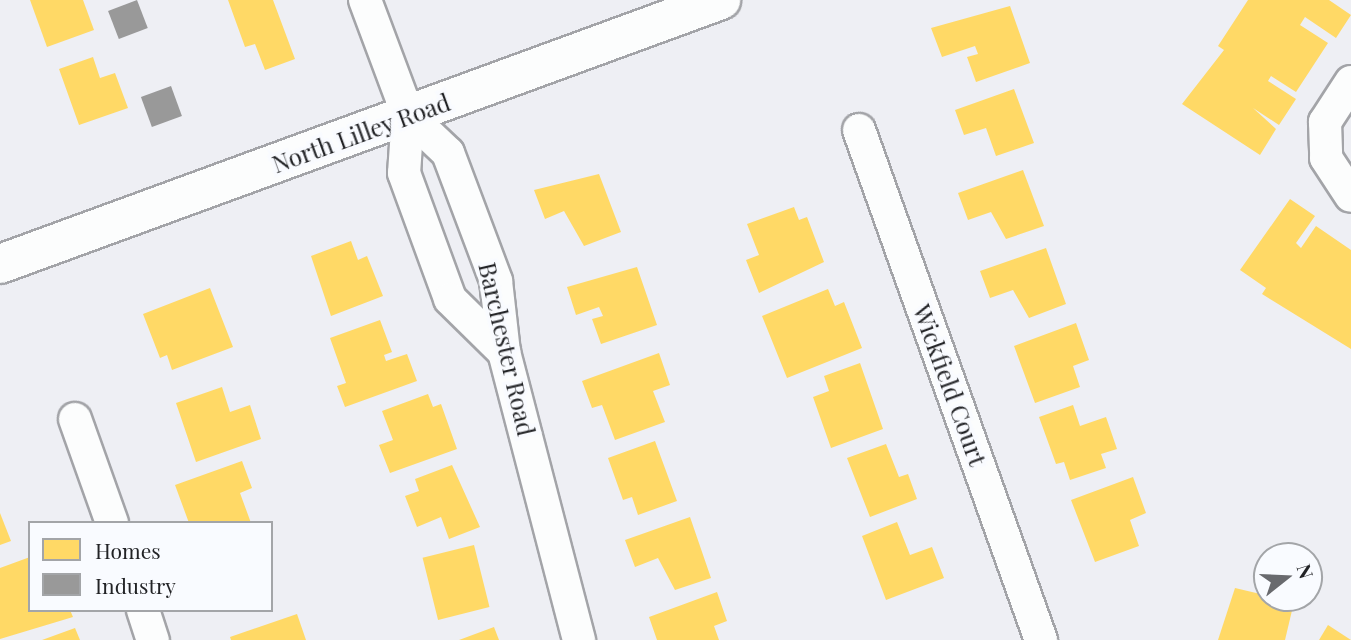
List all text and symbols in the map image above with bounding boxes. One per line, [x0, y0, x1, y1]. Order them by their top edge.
street label: North Lilley Road [268, 87, 454, 179]
street label: Barchester Road [473, 259, 541, 439]
street label: Wickfield Court [907, 300, 993, 470]
legend [28, 521, 273, 612]
text: Homes [95, 536, 161, 564]
north arrow [1253, 542, 1323, 612]
text: N [1292, 561, 1321, 582]
text: Industry [95, 571, 176, 599]

